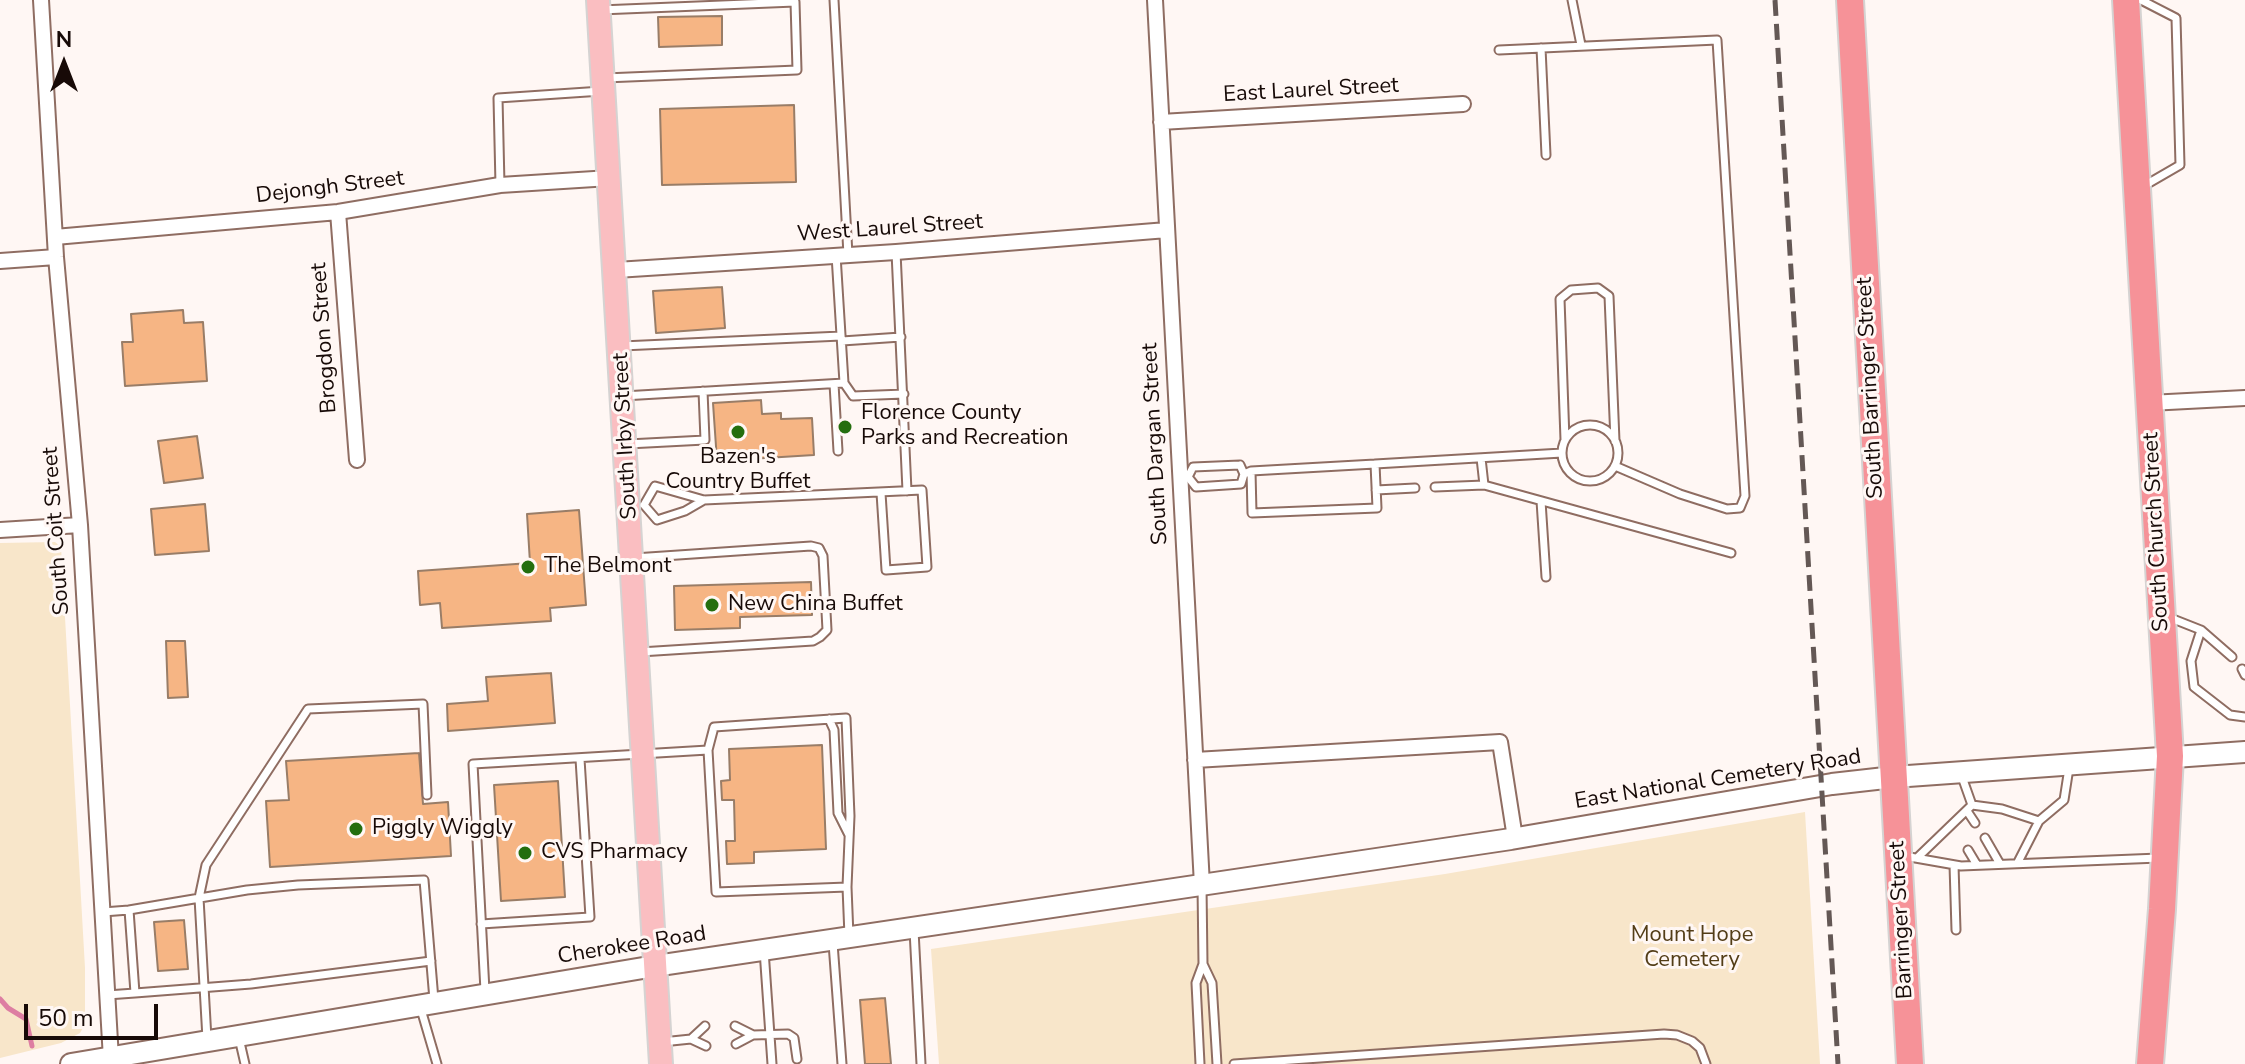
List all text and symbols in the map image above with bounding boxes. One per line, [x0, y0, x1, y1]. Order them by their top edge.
north arrow [24, 24, 104, 104]
text: N [56, 25, 72, 55]
street label: East Laurel Street [1223, 73, 1399, 109]
street label: Dejongh Street [254, 166, 406, 210]
street label: West Laurel Street [796, 209, 984, 249]
street label: Brogdon Street [307, 262, 343, 414]
street label: South Barringer Street [1852, 276, 1890, 500]
street label: South Dargan Street [1138, 342, 1174, 546]
street label: South Irby Street [608, 352, 644, 520]
place label: Florence County Parks and Recreation [861, 401, 1069, 452]
marker: Florence County Parks and Recreation [836, 418, 854, 436]
marker: Bazen's Country Buffet [729, 423, 747, 441]
street label: South Church Street [2139, 432, 2175, 632]
place label: Bazen's Country Buffet [666, 445, 810, 496]
street label: South Coit Street [38, 446, 76, 616]
place label: The Belmont [544, 554, 671, 580]
marker: The Belmont [519, 558, 537, 576]
place label: New China Buffet [728, 592, 903, 618]
marker: New China Buffet [703, 596, 721, 614]
street label: East National Cemetery Road [1573, 744, 1863, 816]
place label: Piggly Wiggly [372, 816, 513, 842]
marker: Piggly Wiggly [347, 820, 365, 838]
place label: CVS Pharmacy [541, 840, 688, 866]
street label: Barringer Street [1885, 840, 1919, 1000]
marker: CVS Pharmacy [516, 844, 534, 862]
street label: Cherokee Road [556, 921, 708, 971]
park label: Mount Hope Cemetery [1631, 923, 1753, 974]
scale bar [28, 988, 162, 1038]
text: 50 m [38, 1002, 94, 1034]

